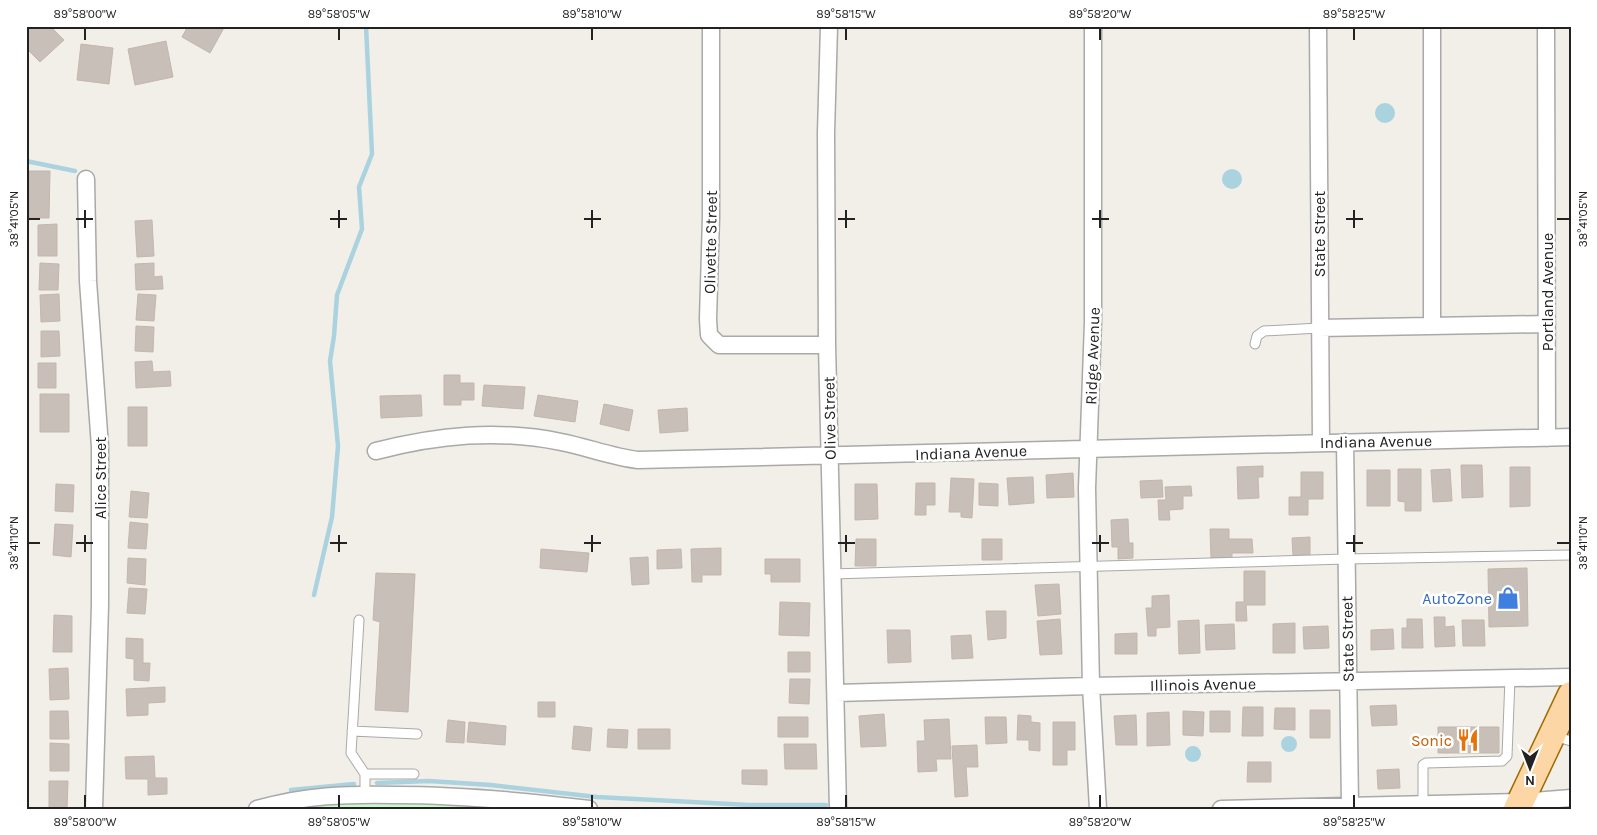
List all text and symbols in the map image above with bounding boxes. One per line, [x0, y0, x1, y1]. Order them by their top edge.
text: 89°58'00"W [54, 7, 117, 21]
text: 89°58'05"W [308, 7, 371, 21]
text: 89°58'10"W [562, 7, 622, 21]
text: 89°58'15"W [816, 7, 876, 21]
text: 89°58'20"W [1069, 7, 1132, 21]
text: 89°58'25"W [1323, 7, 1385, 21]
street label: Olivette Street [700, 190, 721, 294]
text: 38°41'05"N [7, 191, 21, 247]
street label: State Street [1310, 191, 1329, 277]
text: 38°41'05"N [1576, 191, 1590, 247]
street label: Portland Avenue [1538, 233, 1557, 351]
street label: Ridge Avenue [1081, 307, 1104, 405]
street label: Olive Street [819, 376, 840, 460]
street label: Indiana Avenue [1320, 431, 1432, 452]
street label: Alice Street [91, 437, 110, 519]
street label: Indiana Avenue [915, 441, 1027, 464]
text: 38°41'10"N [7, 516, 21, 570]
text: 38°41'10"N [1576, 516, 1590, 570]
shop icon: AutoZone [1495, 585, 1521, 611]
place label: AutoZone [1422, 589, 1492, 608]
street label: State Street [1337, 596, 1358, 682]
street label: Illinois Avenue [1150, 674, 1256, 695]
restaurant icon: Sonic [1455, 727, 1481, 753]
place label: Sonic [1411, 731, 1452, 750]
north arrow [1504, 742, 1554, 792]
text: N [1525, 772, 1535, 789]
text: 89°58'00"W [54, 815, 117, 829]
text: 89°58'05"W [308, 815, 371, 829]
text: 89°58'10"W [562, 815, 622, 829]
text: 89°58'15"W [816, 815, 876, 829]
text: 89°58'20"W [1069, 815, 1132, 829]
text: 89°58'25"W [1323, 815, 1385, 829]

